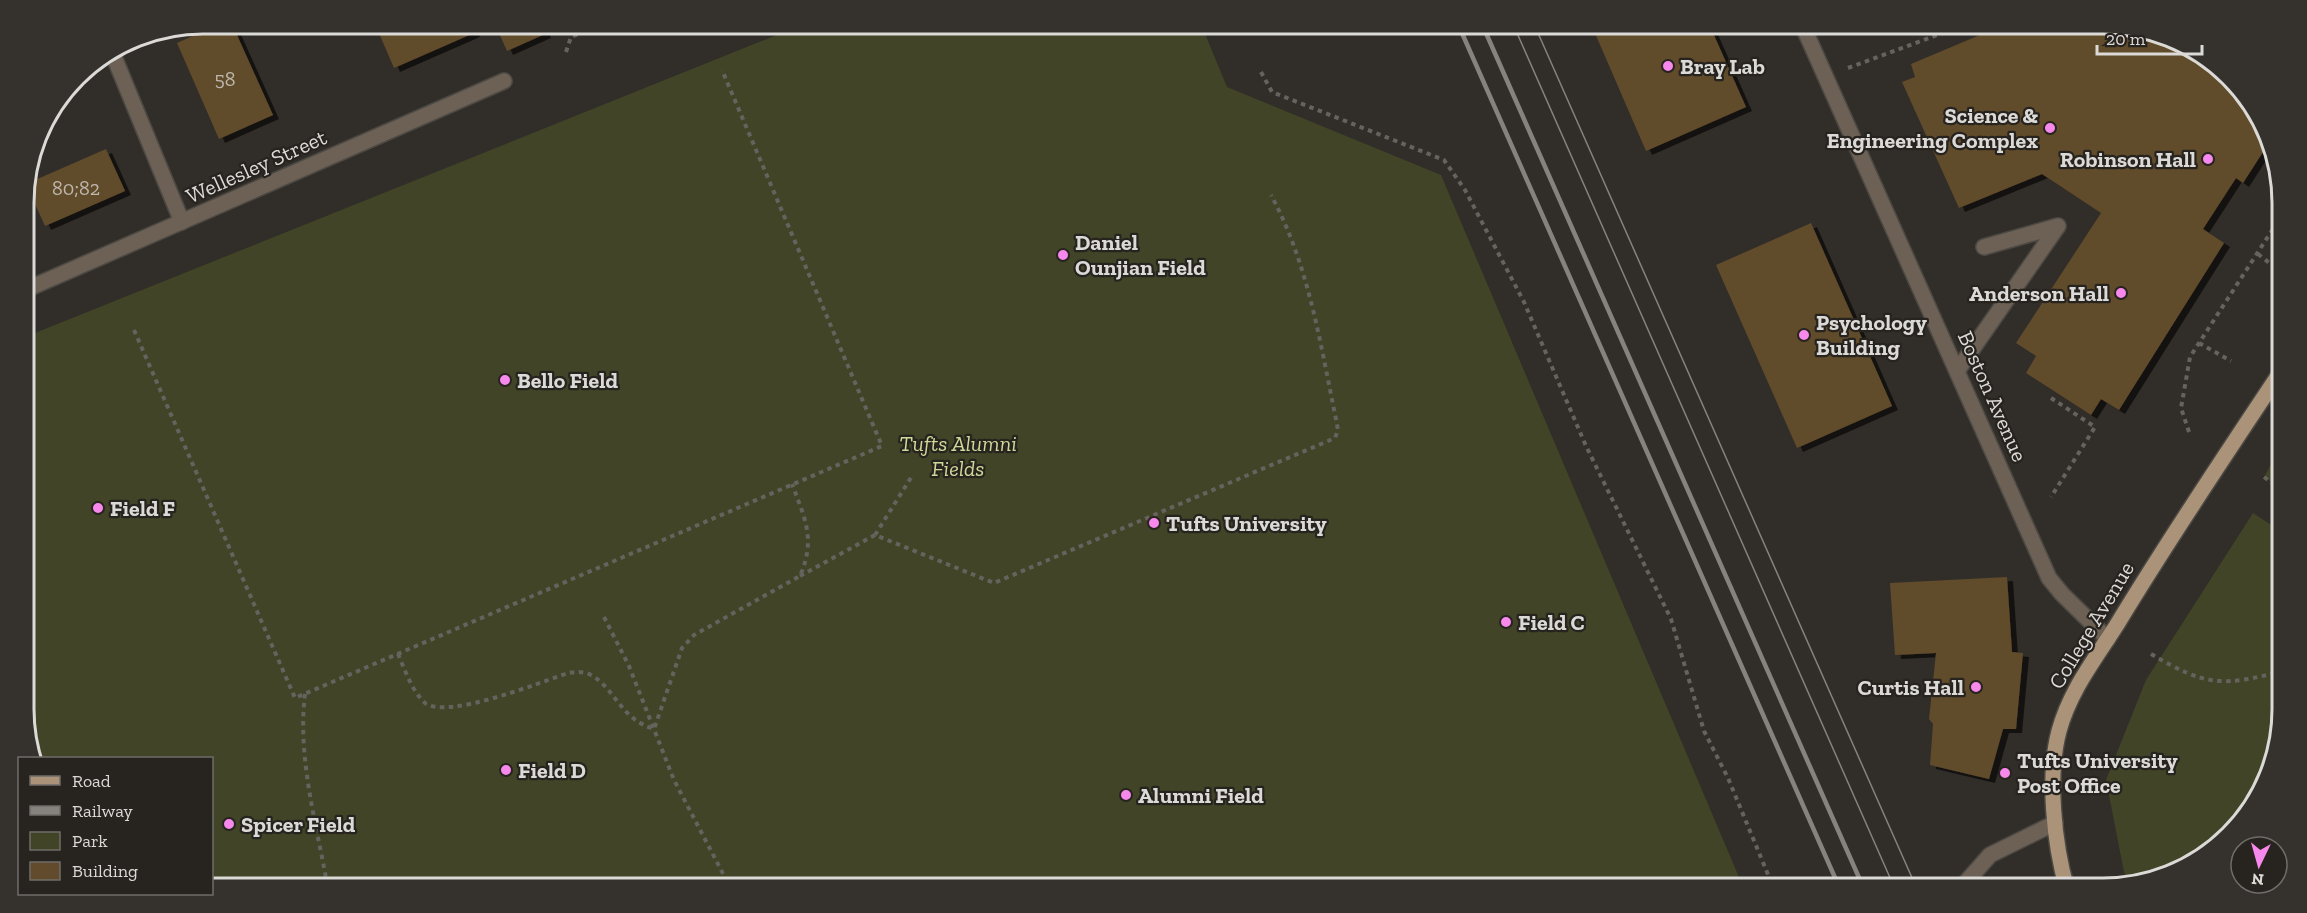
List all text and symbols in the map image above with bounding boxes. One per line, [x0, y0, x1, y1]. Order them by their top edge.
scale bar [2097, 18, 2202, 56]
text: 20 m [2106, 28, 2146, 50]
place label: Bray Lab [1680, 53, 1765, 80]
marker: Bray Lab [1661, 59, 1675, 73]
house number: 58 [215, 67, 236, 91]
place label: Science & Engineering Complex [1826, 102, 2039, 154]
marker: Science & Engineering Complex [2043, 121, 2057, 135]
street label: Wellesley Street [182, 123, 331, 210]
place label: Robinson Hall [2060, 146, 2196, 173]
marker: Robinson Hall [2201, 152, 2215, 166]
house number: 80;82 [52, 176, 100, 200]
place label: Daniel Ounjian Field [1075, 229, 1206, 281]
marker: Daniel Ounjian Field [1056, 248, 1070, 262]
place label: Anderson Hall [1969, 280, 2109, 307]
marker: Anderson Hall [2114, 286, 2128, 300]
place label: Psychology Building [1816, 309, 1927, 361]
street label: Boston Avenue [1952, 327, 2033, 466]
marker: Psychology Building [1797, 328, 1811, 342]
place label: Bello Field [517, 367, 618, 394]
marker: Bello Field [498, 373, 512, 387]
park label: Tufts Alumni Fields [899, 430, 1017, 482]
place label: Field F [110, 495, 176, 522]
marker: Field F [91, 501, 105, 515]
place label: Tufts University [1166, 510, 1327, 537]
marker: Tufts University [1147, 516, 1161, 530]
street label: College Avenue [2043, 557, 2140, 694]
place label: Field C [1518, 609, 1585, 636]
marker: Field C [1499, 615, 1513, 629]
place label: Curtis Hall [1857, 674, 1964, 701]
marker: Curtis Hall [1969, 680, 1983, 694]
place label: Tufts University Post Office [2017, 747, 2178, 799]
legend [18, 757, 213, 895]
place label: Field D [518, 757, 586, 784]
marker: Field D [499, 763, 513, 777]
marker: Tufts University Post Office [1998, 766, 2012, 780]
text: Road [72, 770, 111, 792]
place label: Alumni Field [1138, 782, 1264, 809]
marker: Alumni Field [1119, 788, 1133, 802]
text: Railway [72, 800, 134, 822]
place label: Spicer Field [241, 811, 356, 838]
marker: Spicer Field [222, 817, 236, 831]
text: Park [72, 830, 108, 852]
north arrow [2229, 835, 2289, 895]
text: Building [72, 860, 138, 882]
text: N [2251, 869, 2265, 889]

